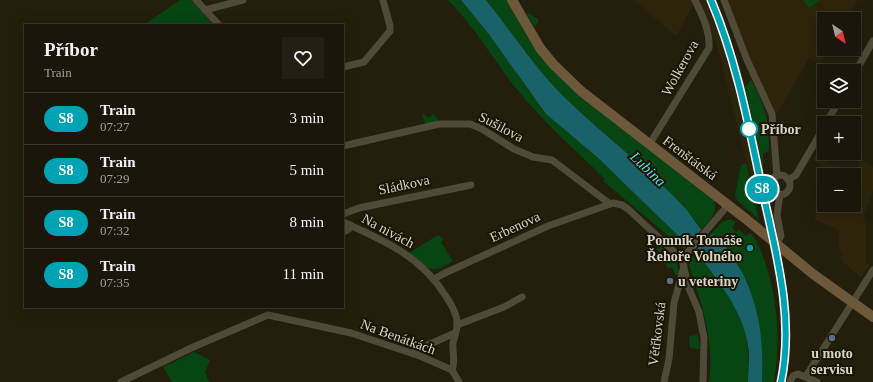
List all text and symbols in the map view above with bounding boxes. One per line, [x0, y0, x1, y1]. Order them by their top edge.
north arrow [817, 12, 861, 56]
map controls [817, 12, 861, 212]
button: heart [282, 37, 324, 79]
street label: Wolkerova [659, 37, 702, 98]
text: Příbor [44, 39, 98, 60]
button: layers [817, 64, 861, 108]
text: Train [44, 65, 72, 80]
text: Train [100, 102, 136, 118]
street label: Sušilova [476, 109, 527, 145]
text: 3 min [289, 110, 324, 126]
text: S8 [59, 111, 73, 126]
button: + [817, 116, 861, 160]
text: 07:27 [100, 119, 130, 134]
marker: Příbor [740, 120, 758, 138]
place label: Příbor [761, 122, 801, 137]
street label: Frenštátská [660, 133, 721, 184]
water label: Lubina [626, 148, 669, 190]
text: Train [100, 154, 136, 170]
text: 5 min [289, 162, 324, 178]
text: S8 [59, 163, 73, 178]
button: − [817, 168, 861, 212]
text: 07:29 [100, 171, 130, 186]
street label: Sládkova [377, 172, 432, 198]
line badge: S8 [744, 176, 780, 202]
text: S8 [755, 181, 769, 196]
text: Train [100, 206, 136, 222]
street label: Erbenova [488, 209, 543, 245]
street label: Na nivách [359, 211, 417, 251]
text: 8 min [289, 214, 324, 230]
text: S8 [59, 215, 73, 230]
text: 07:32 [100, 223, 130, 238]
place label: Pomník Tomáše Řehoře Volného [647, 233, 742, 264]
marker: Pomník Tomáše Řehoře Volného [745, 243, 755, 253]
text: Train [100, 258, 136, 274]
text: 11 min [282, 266, 324, 282]
text: S8 [59, 267, 73, 282]
place label: u veteriny [678, 274, 738, 289]
text: 07:35 [100, 275, 130, 290]
marker: u veteriny [665, 276, 675, 286]
street label: Větřkovská [646, 300, 668, 367]
street label: Na Benátkách [358, 316, 438, 358]
marker: u moto servisu [827, 333, 837, 343]
place label: u moto servisu [811, 346, 853, 377]

